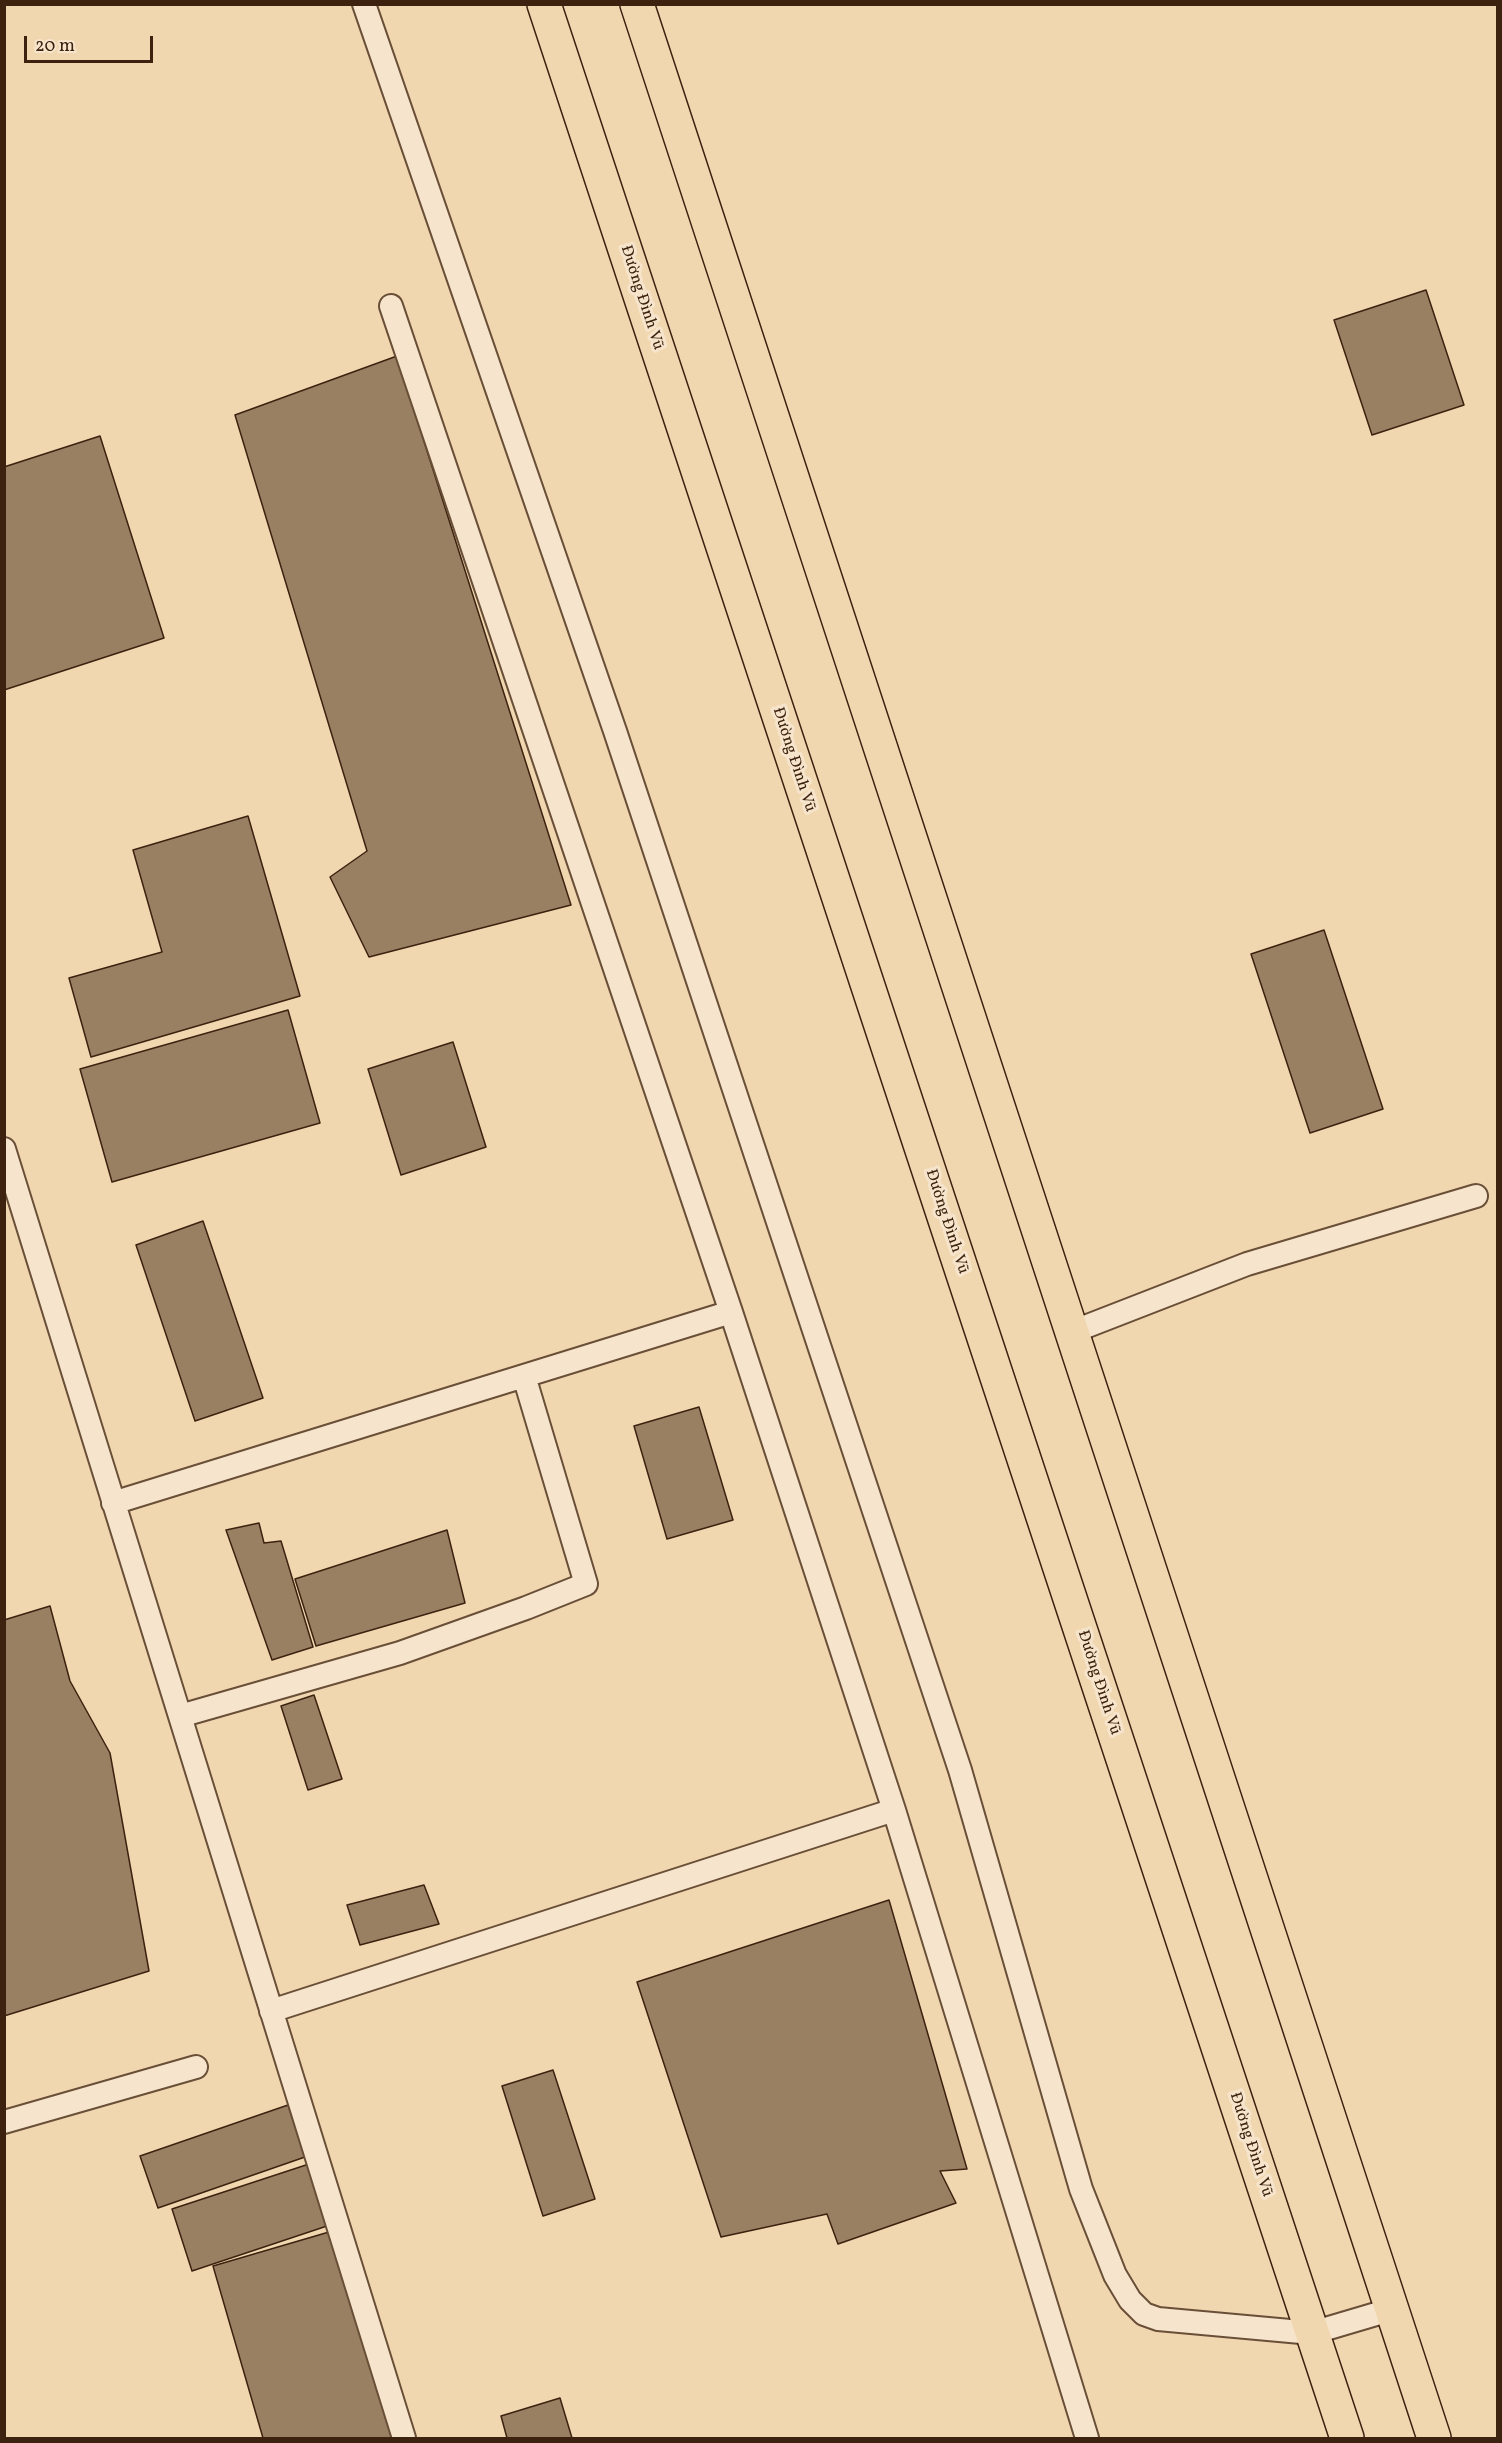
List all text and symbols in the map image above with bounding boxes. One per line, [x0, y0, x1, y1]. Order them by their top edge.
scale bar [27, 24, 156, 62]
text: 20 m [35, 34, 75, 59]
street label: Đường Đình Vũ [615, 243, 667, 353]
street label: Đường Đình Vũ [767, 705, 819, 815]
street label: Đường Đình Vũ [920, 1167, 972, 1277]
street label: Đường Đình Vũ [1072, 1628, 1124, 1738]
street label: Đường Đình Vũ [1224, 2090, 1276, 2200]

